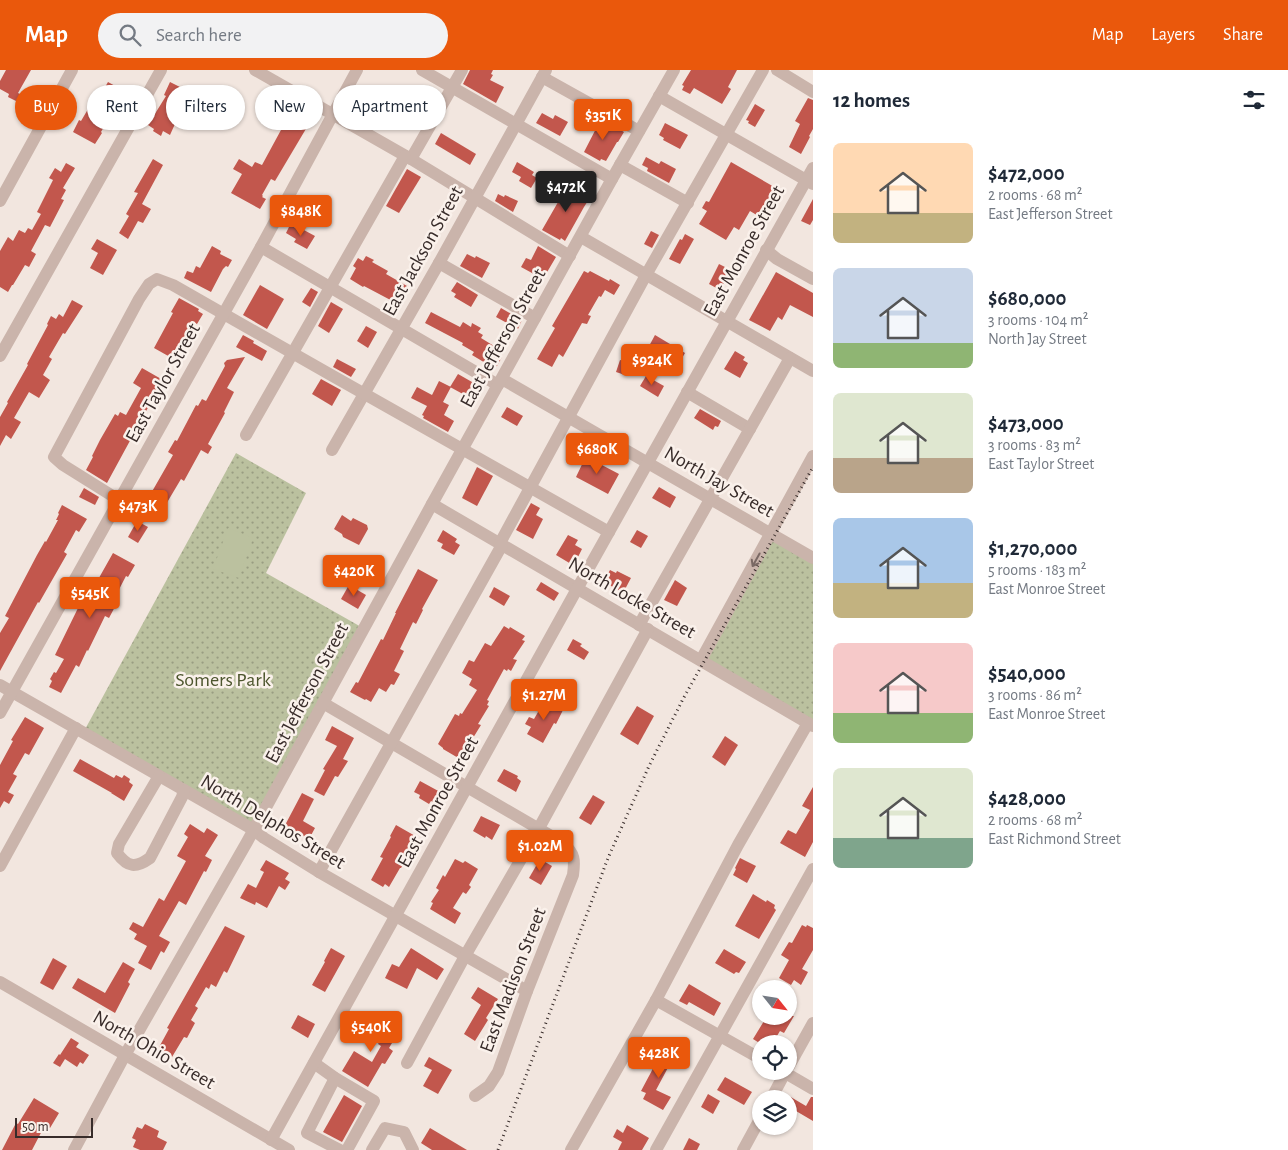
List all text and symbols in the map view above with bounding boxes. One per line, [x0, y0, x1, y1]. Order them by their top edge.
search box [98, 13, 448, 58]
icon: search [116, 21, 144, 49]
text: Map [25, 23, 68, 47]
text: Search here [156, 26, 242, 45]
text: Map [1092, 26, 1123, 44]
text: Layers [1151, 26, 1195, 44]
text: Share [1223, 26, 1263, 44]
chip: Buy [15, 85, 77, 130]
chip: Rent [87, 85, 156, 130]
chip: Filters [166, 85, 245, 130]
chip: New [255, 85, 323, 130]
chip: Apartment [333, 85, 446, 130]
icon: filters [1240, 86, 1268, 114]
text: 12 homes [833, 90, 910, 111]
pin: $351K [568, 98, 638, 141]
text: $351K [585, 107, 621, 123]
icon: home [873, 163, 933, 223]
text: $472,000 [988, 163, 1065, 184]
pin: $472K [531, 170, 601, 213]
text: $472K [546, 179, 586, 195]
street label: East Jackson Street [379, 182, 467, 319]
street label: East Monroe Street [700, 182, 789, 320]
text: 2 rooms · 68 m² [988, 187, 1082, 203]
pin: $848K [266, 194, 336, 237]
text: $848K [281, 203, 321, 219]
text: East Jefferson Street [988, 206, 1113, 222]
street label: East Jefferson Street [457, 265, 550, 411]
icon: home [873, 288, 933, 348]
text: $680,000 [988, 288, 1067, 309]
text: 3 rooms · 104 m² [988, 312, 1088, 328]
street label: East Taylor Street [122, 319, 204, 446]
text: North Jay Street [988, 331, 1087, 347]
pin: $924K [617, 344, 687, 386]
text: $924K [632, 352, 672, 368]
icon: home [873, 413, 933, 473]
text: $473,000 [988, 413, 1064, 434]
pin: $680K [562, 432, 632, 475]
text: 3 rooms · 83 m² [988, 437, 1081, 453]
text: $680K [577, 441, 617, 457]
street label: North Jay Street [661, 443, 778, 522]
text: East Taylor Street [988, 456, 1094, 472]
pin: $473K [103, 490, 173, 532]
text: $473K [119, 498, 157, 514]
icon: home [873, 538, 933, 598]
text: $1,270,000 [988, 538, 1077, 559]
street label: North Locke Street [565, 553, 700, 643]
one-way arrow [750, 553, 760, 567]
pin: $420K [319, 554, 389, 597]
text: 5 rooms · 183 m² [988, 562, 1086, 578]
text: $420K [334, 563, 374, 579]
pin: $545K [55, 576, 125, 619]
text: East Monroe Street [988, 581, 1105, 597]
text: $545K [71, 585, 109, 601]
street label: East Jefferson Street [262, 619, 353, 766]
icon: home [873, 663, 933, 723]
text: $540,000 [988, 663, 1066, 684]
park label: Somers Park [175, 670, 271, 690]
pin: $1.27M [503, 678, 585, 721]
text: $1.27M [522, 687, 566, 703]
text: 3 rooms · 86 m² [988, 687, 1082, 703]
text: East Monroe Street [988, 706, 1105, 722]
street label: East Monroe Street [394, 733, 483, 871]
street label: North Delphos Street [197, 771, 349, 873]
icon: home [873, 788, 933, 848]
text: $428,000 [988, 788, 1066, 809]
text: 2 rooms · 68 m² [988, 812, 1082, 828]
pin: $1.02M [499, 830, 581, 872]
text: East Richmond Street [988, 831, 1121, 847]
text: $1.02M [517, 838, 563, 854]
street label: East Madison Street [476, 904, 550, 1055]
north arrow [752, 980, 798, 1025]
map controls [752, 980, 797, 1135]
street label: North Ohio Street [89, 1007, 219, 1093]
pin: $540K [336, 1010, 406, 1053]
text: $540K [351, 1019, 391, 1035]
button: locate [752, 1035, 797, 1080]
pin: $428K [624, 1036, 694, 1079]
text: $428K [639, 1045, 679, 1061]
button: layers [752, 1090, 797, 1135]
scale bar [15, 1115, 92, 1138]
text: 50 m [22, 1120, 49, 1134]

